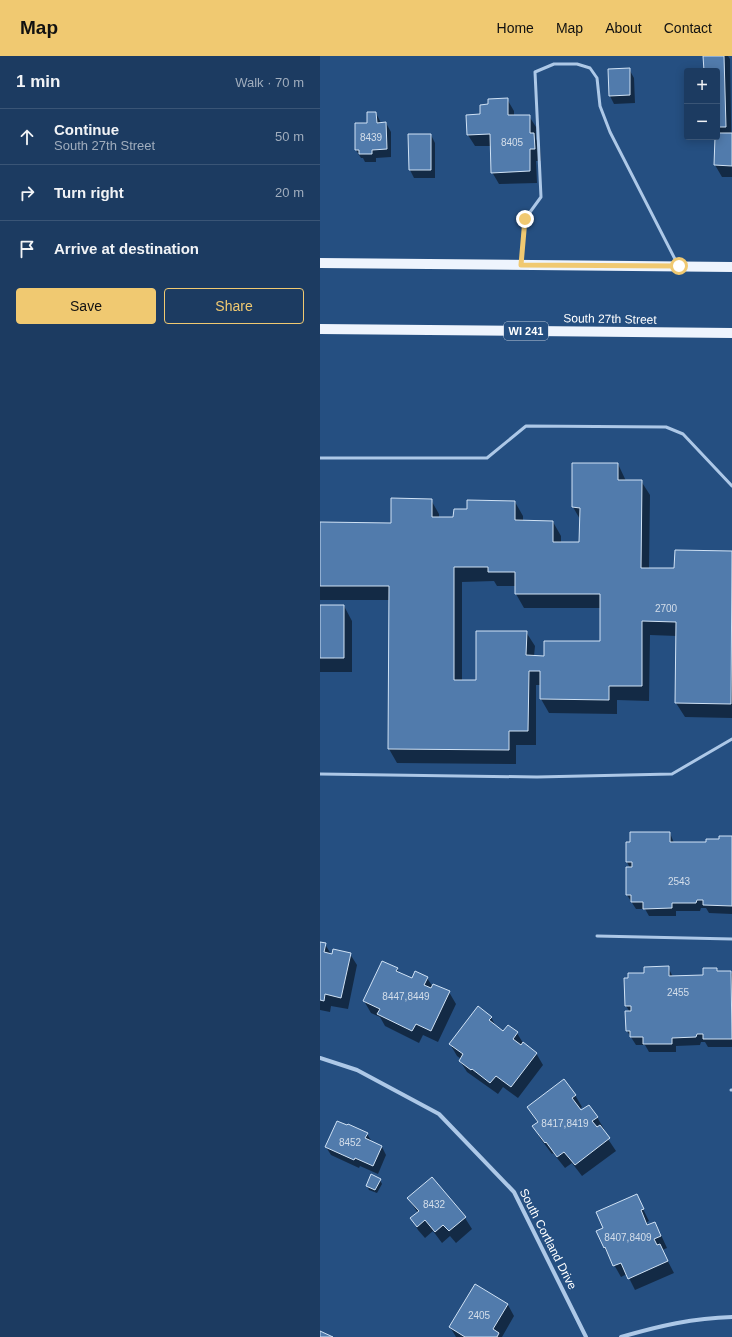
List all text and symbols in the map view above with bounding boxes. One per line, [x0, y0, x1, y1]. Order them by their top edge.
text: Map [20, 17, 58, 38]
text: Home [497, 20, 534, 36]
text: Map [556, 20, 583, 36]
text: About [605, 20, 642, 36]
text: Contact [664, 20, 712, 36]
map controls [684, 68, 720, 140]
button: + [684, 68, 720, 104]
text: 1 min [16, 72, 60, 91]
text: Walk · 70 m [235, 75, 304, 90]
button: − [684, 104, 720, 140]
text: Continue [54, 121, 119, 138]
icon: ahead [16, 126, 38, 148]
text: 50 m [275, 129, 304, 144]
house number: 8439 [360, 132, 383, 143]
house number: 8405 [501, 137, 524, 148]
text: South 27th Street [54, 138, 155, 153]
icon: right [16, 182, 38, 204]
text: Turn right [54, 184, 124, 201]
text: 20 m [275, 185, 304, 200]
route end [516, 210, 534, 228]
icon: arrive [16, 238, 38, 260]
text: Arrive at destination [54, 240, 199, 257]
route start [670, 257, 688, 275]
button: Save [16, 288, 156, 324]
button: Share [164, 288, 304, 324]
street label: South 27th Street [563, 311, 657, 327]
road number: WI 241 [504, 322, 548, 340]
house number: 2700 [655, 603, 678, 614]
house number: 2543 [668, 876, 691, 887]
house number: 2455 [667, 987, 690, 998]
house number: 8447,8449 [382, 991, 430, 1002]
house number: 8417,8419 [541, 1118, 589, 1129]
house number: 8452 [339, 1137, 362, 1148]
street label: South Cortland Drive [516, 1186, 580, 1292]
house number: 8432 [423, 1199, 446, 1210]
house number: 8407,8409 [604, 1232, 652, 1243]
house number: 2405 [468, 1310, 491, 1321]

